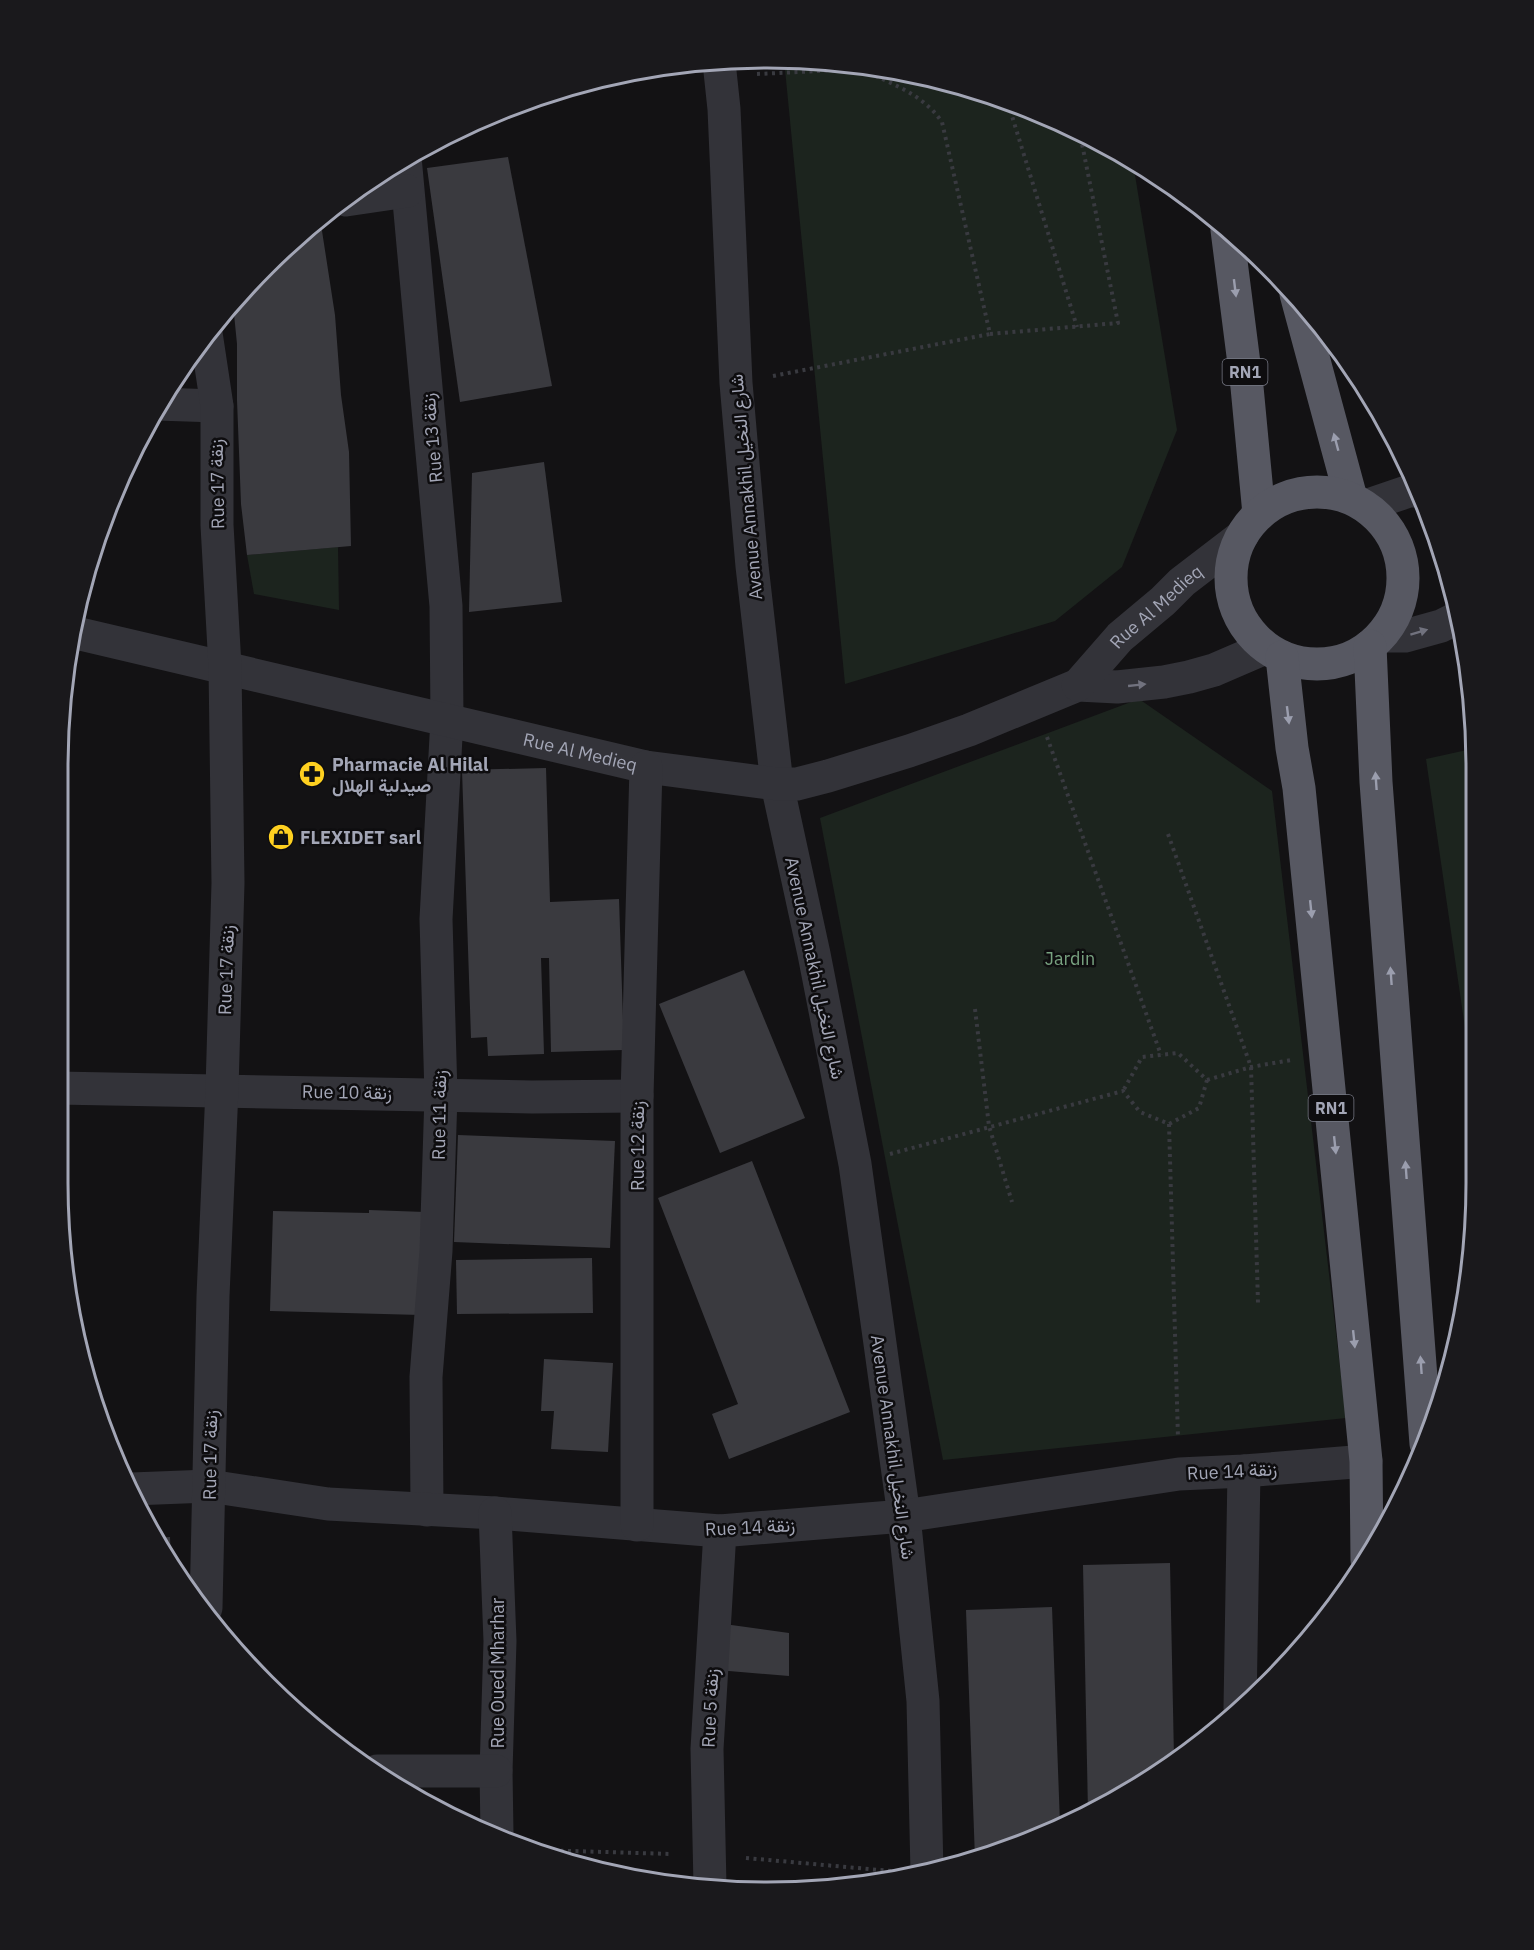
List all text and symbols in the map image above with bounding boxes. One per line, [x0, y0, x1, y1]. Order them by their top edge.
one-way arrow [1230, 279, 1240, 298]
road number: RN1 [1222, 359, 1268, 385]
street label: Avenue Annakhil شارع النخيل [725, 373, 768, 601]
street label: Rue 13 زنقة [417, 392, 447, 484]
one-way arrow [1331, 433, 1340, 451]
street label: Rue 17 زنقة [205, 439, 229, 529]
street label: Rue Al Medieq [1104, 559, 1207, 653]
one-way arrow [1410, 627, 1428, 636]
one-way arrow [1127, 680, 1146, 690]
one-way arrow [1284, 706, 1293, 725]
street label: Rue Al Medieq [521, 727, 640, 776]
place label: Pharmacie Al Hilal صيدلية الهلال [332, 753, 489, 797]
pharmacy icon: Pharmacie Al Hilal صيدلية الهلال [297, 759, 327, 789]
one-way arrow [1371, 772, 1381, 791]
shop icon: FLEXIDET sarl [266, 822, 296, 852]
place label: FLEXIDET sarl [300, 826, 422, 849]
street label: Avenue Annakhil شارع النخيل [779, 855, 850, 1081]
one-way arrow [1306, 899, 1316, 918]
street label: Rue 17 زنقة [213, 925, 239, 1015]
park label: Jardin [1045, 947, 1095, 970]
one-way arrow [1386, 966, 1396, 985]
street label: Rue 11 زنقة [427, 1070, 451, 1160]
street label: Rue 10 زنقة [302, 1080, 392, 1104]
road number: RN1 [1308, 1095, 1354, 1121]
street label: Rue 12 زنقة [626, 1101, 649, 1191]
one-way arrow [1330, 1135, 1340, 1154]
one-way arrow [1401, 1161, 1411, 1180]
one-way arrow [1349, 1329, 1359, 1348]
street label: Avenue Annakhil شارع النخيل [865, 1333, 920, 1561]
one-way arrow [1417, 1355, 1426, 1374]
street label: Rue 17 زنقة [198, 1410, 222, 1500]
street label: Rue 14 زنقة [1186, 1457, 1278, 1485]
street label: Rue 14 زنقة [704, 1513, 796, 1541]
street label: Rue Oued Mharhar [486, 1597, 509, 1748]
street label: Rue 5 زنقة [696, 1668, 724, 1748]

